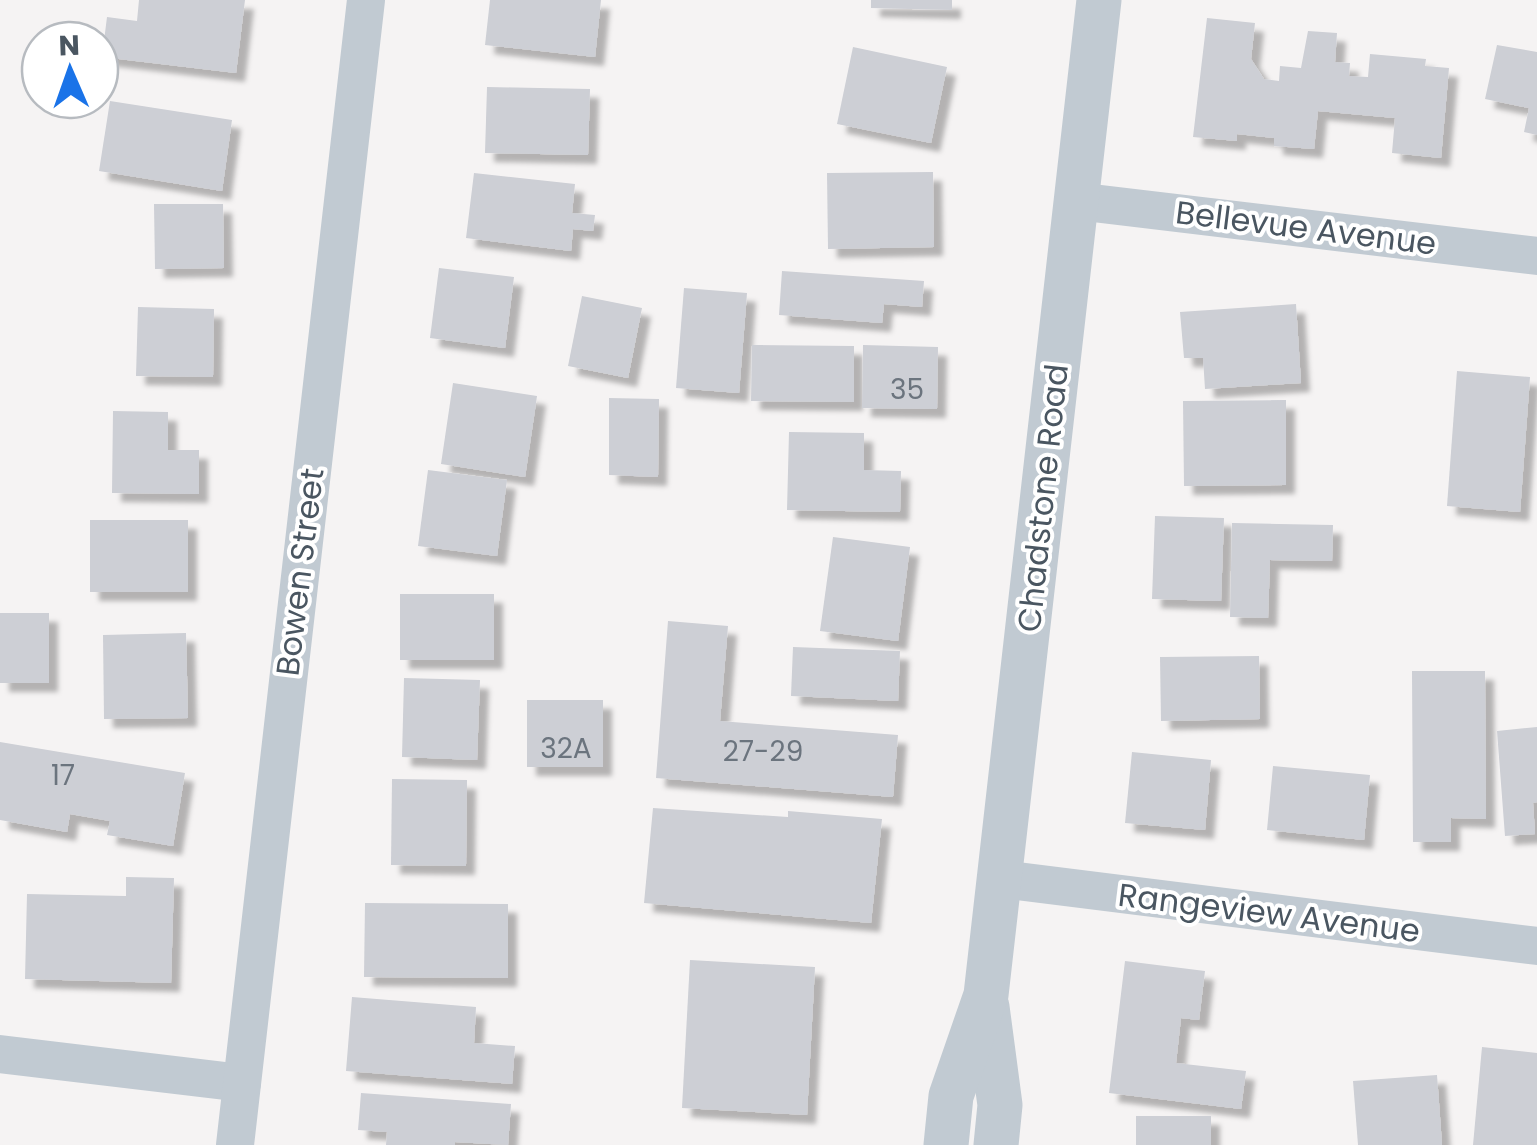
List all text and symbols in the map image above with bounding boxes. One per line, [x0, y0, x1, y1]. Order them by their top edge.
north arrow [20, 20, 120, 120]
text: N [58, 26, 80, 65]
street label: Bellevue Avenue [1173, 189, 1439, 266]
street label: Chadstone Road [1006, 362, 1079, 634]
house number: 35 [890, 370, 924, 409]
street label: Bowen Street [264, 466, 335, 678]
house number: 32A [540, 729, 592, 768]
house number: 27-29 [723, 732, 803, 771]
house number: 17 [51, 756, 75, 795]
street label: Rangeview Avenue [1116, 872, 1422, 953]

